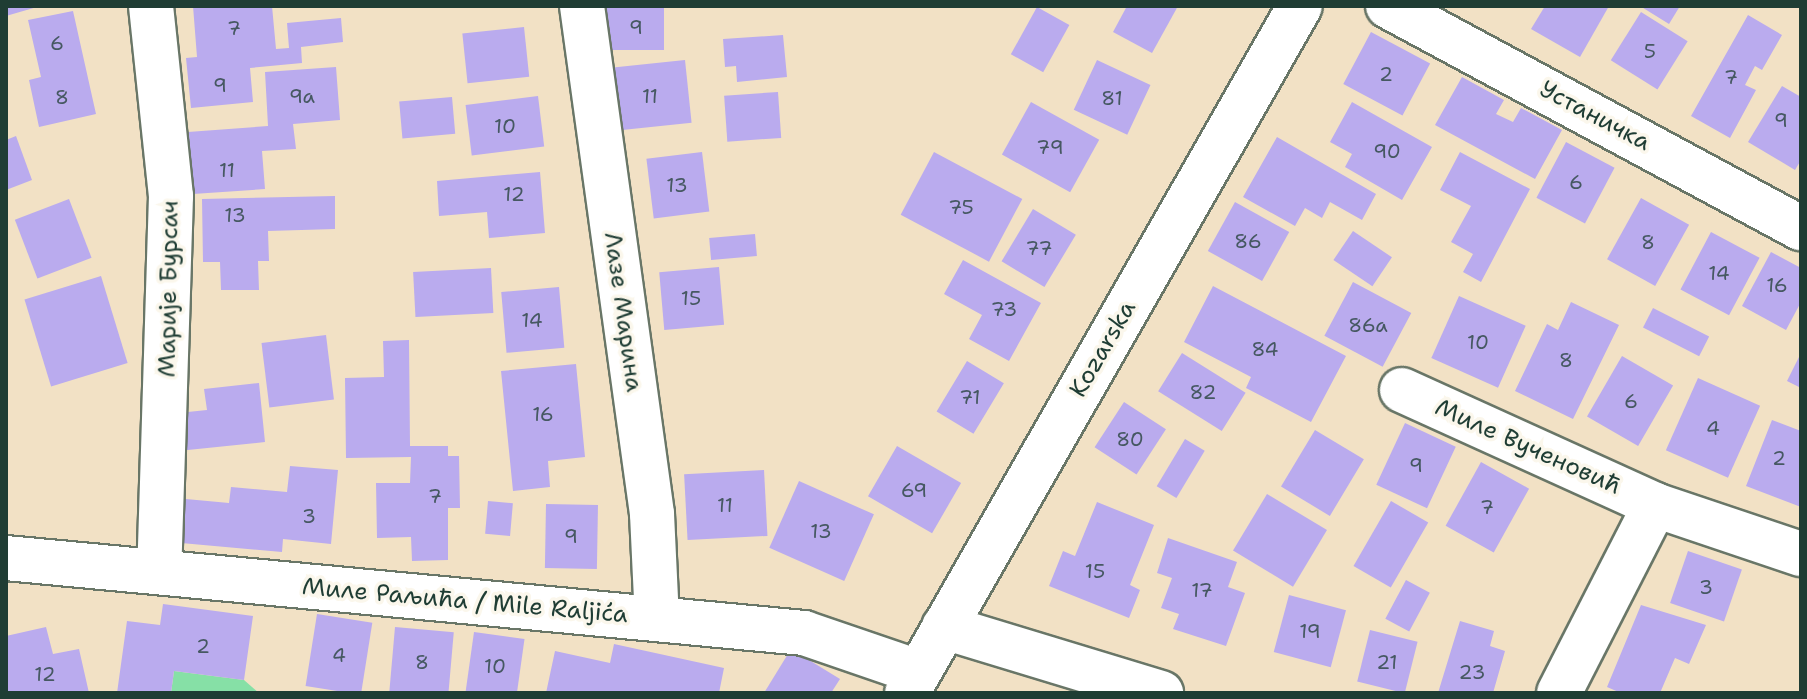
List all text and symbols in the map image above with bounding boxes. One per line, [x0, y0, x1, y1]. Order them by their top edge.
house number: 9 [629, 15, 643, 39]
house number: 7 [227, 16, 241, 40]
house number: 6 [50, 31, 64, 55]
house number: 5 [1644, 39, 1656, 63]
house number: 2 [1379, 62, 1393, 86]
house number: 7 [1724, 65, 1738, 89]
house number: 9 [213, 73, 227, 97]
street label: Устаничка [1535, 75, 1655, 157]
house number: 9a [289, 84, 315, 108]
house number: 11 [642, 84, 658, 108]
house number: 8 [55, 85, 69, 109]
house number: 81 [1101, 86, 1123, 110]
house number: 9 [1774, 108, 1788, 132]
house number: 10 [494, 114, 516, 138]
house number: 79 [1036, 135, 1064, 159]
house number: 90 [1373, 139, 1401, 163]
house number: 11 [219, 158, 235, 182]
house number: 6 [1569, 170, 1583, 194]
house number: 13 [666, 173, 688, 197]
house number: 12 [503, 182, 525, 206]
house number: 75 [948, 195, 974, 219]
street label: Марије Бурсач [153, 200, 185, 378]
house number: 13 [224, 203, 246, 227]
house number: 86 [1234, 229, 1262, 253]
street label: Лазе Марина [598, 230, 648, 394]
house number: 8 [1641, 230, 1655, 254]
house number: 77 [1026, 236, 1052, 260]
house number: 14 [1708, 261, 1730, 285]
house number: 16 [1766, 273, 1788, 297]
house number: 15 [681, 286, 701, 310]
street label: Kozarska [1064, 296, 1142, 402]
house number: 73 [991, 297, 1017, 321]
house number: 14 [521, 308, 543, 332]
house number: 86a [1348, 313, 1388, 337]
house number: 10 [1467, 330, 1489, 354]
house number: 84 [1251, 337, 1279, 361]
house number: 8 [1559, 348, 1573, 372]
house number: 82 [1190, 380, 1216, 404]
house number: 71 [959, 385, 981, 409]
house number: 6 [1624, 389, 1638, 413]
street label: Миле Вученовић [1431, 393, 1625, 501]
house number: 16 [532, 402, 554, 426]
house number: 4 [1706, 416, 1720, 440]
house number: 80 [1116, 427, 1144, 451]
house number: 2 [1772, 446, 1786, 470]
house number: 9 [1409, 453, 1423, 477]
house number: 69 [901, 478, 927, 502]
house number: 7 [428, 484, 442, 508]
house number: 11 [717, 493, 733, 517]
house number: 7 [1480, 495, 1494, 519]
house number: 3 [302, 504, 316, 528]
house number: 13 [810, 519, 832, 543]
house number: 9 [564, 524, 578, 548]
house number: 15 [1085, 559, 1105, 583]
street label: Миле Раљића / Mile Raljića [301, 572, 629, 630]
house number: 3 [1699, 575, 1713, 599]
house number: 17 [1191, 578, 1213, 602]
house number: 19 [1299, 619, 1321, 643]
house number: 2 [196, 634, 210, 658]
house number: 4 [332, 643, 346, 667]
house number: 8 [415, 650, 429, 674]
house number: 21 [1376, 650, 1398, 674]
house number: 10 [484, 654, 506, 678]
house number: 23 [1459, 660, 1485, 684]
house number: 12 [34, 662, 56, 686]

